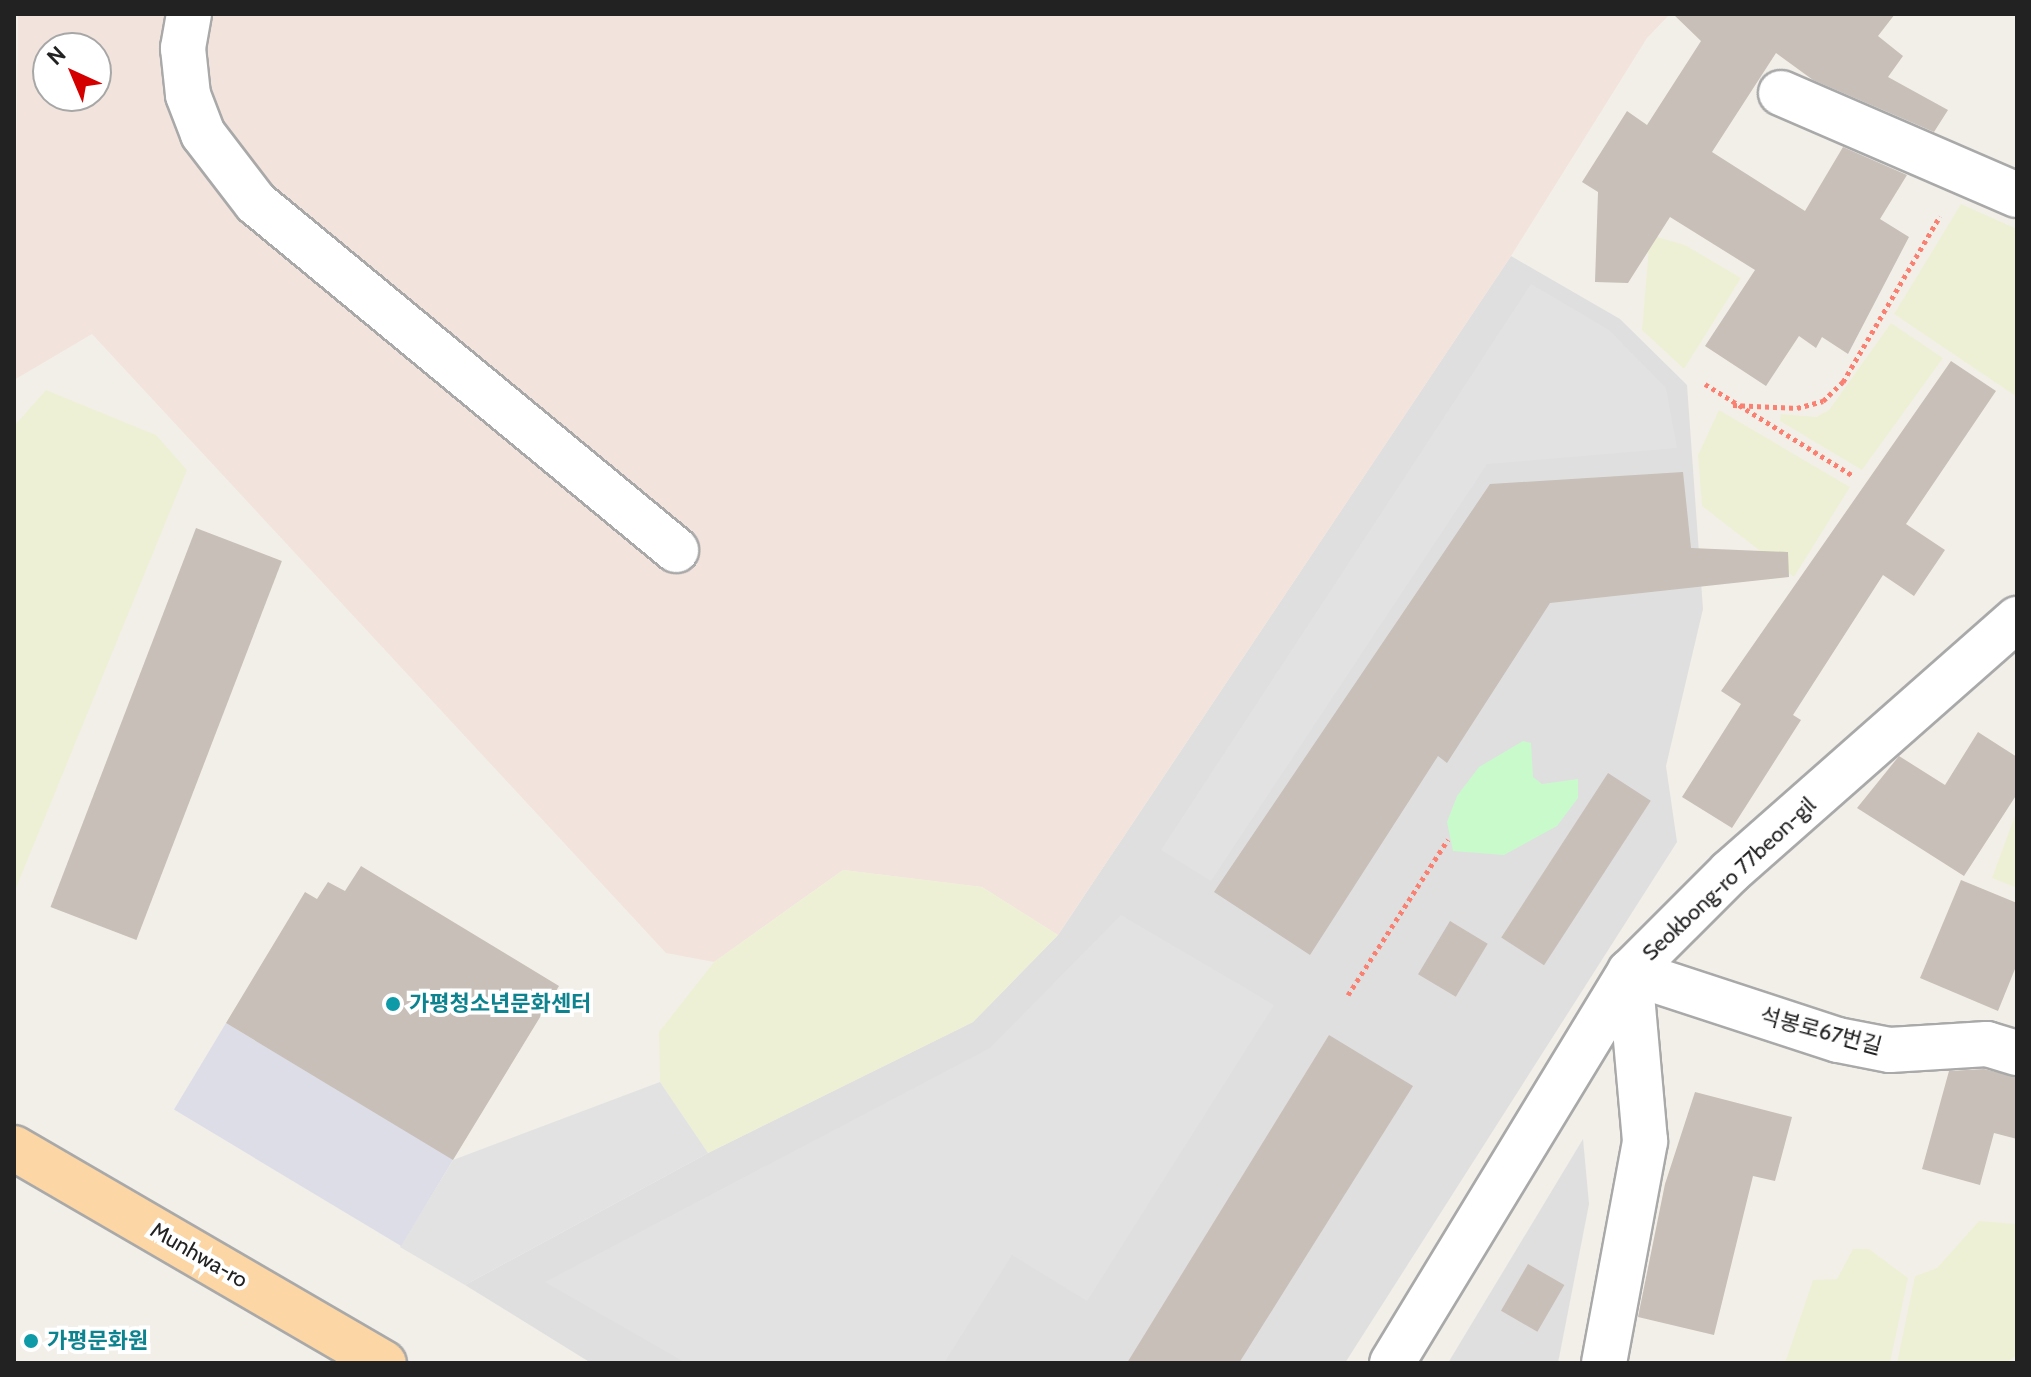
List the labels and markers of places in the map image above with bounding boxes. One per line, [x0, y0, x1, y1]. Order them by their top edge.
place label: 가평청소년문화센터 [409, 991, 591, 1017]
marker: 가평청소년문화센터 [384, 995, 402, 1013]
place label: 가평문화원 [47, 1328, 148, 1354]
marker: 가평문화원 [22, 1332, 40, 1350]

